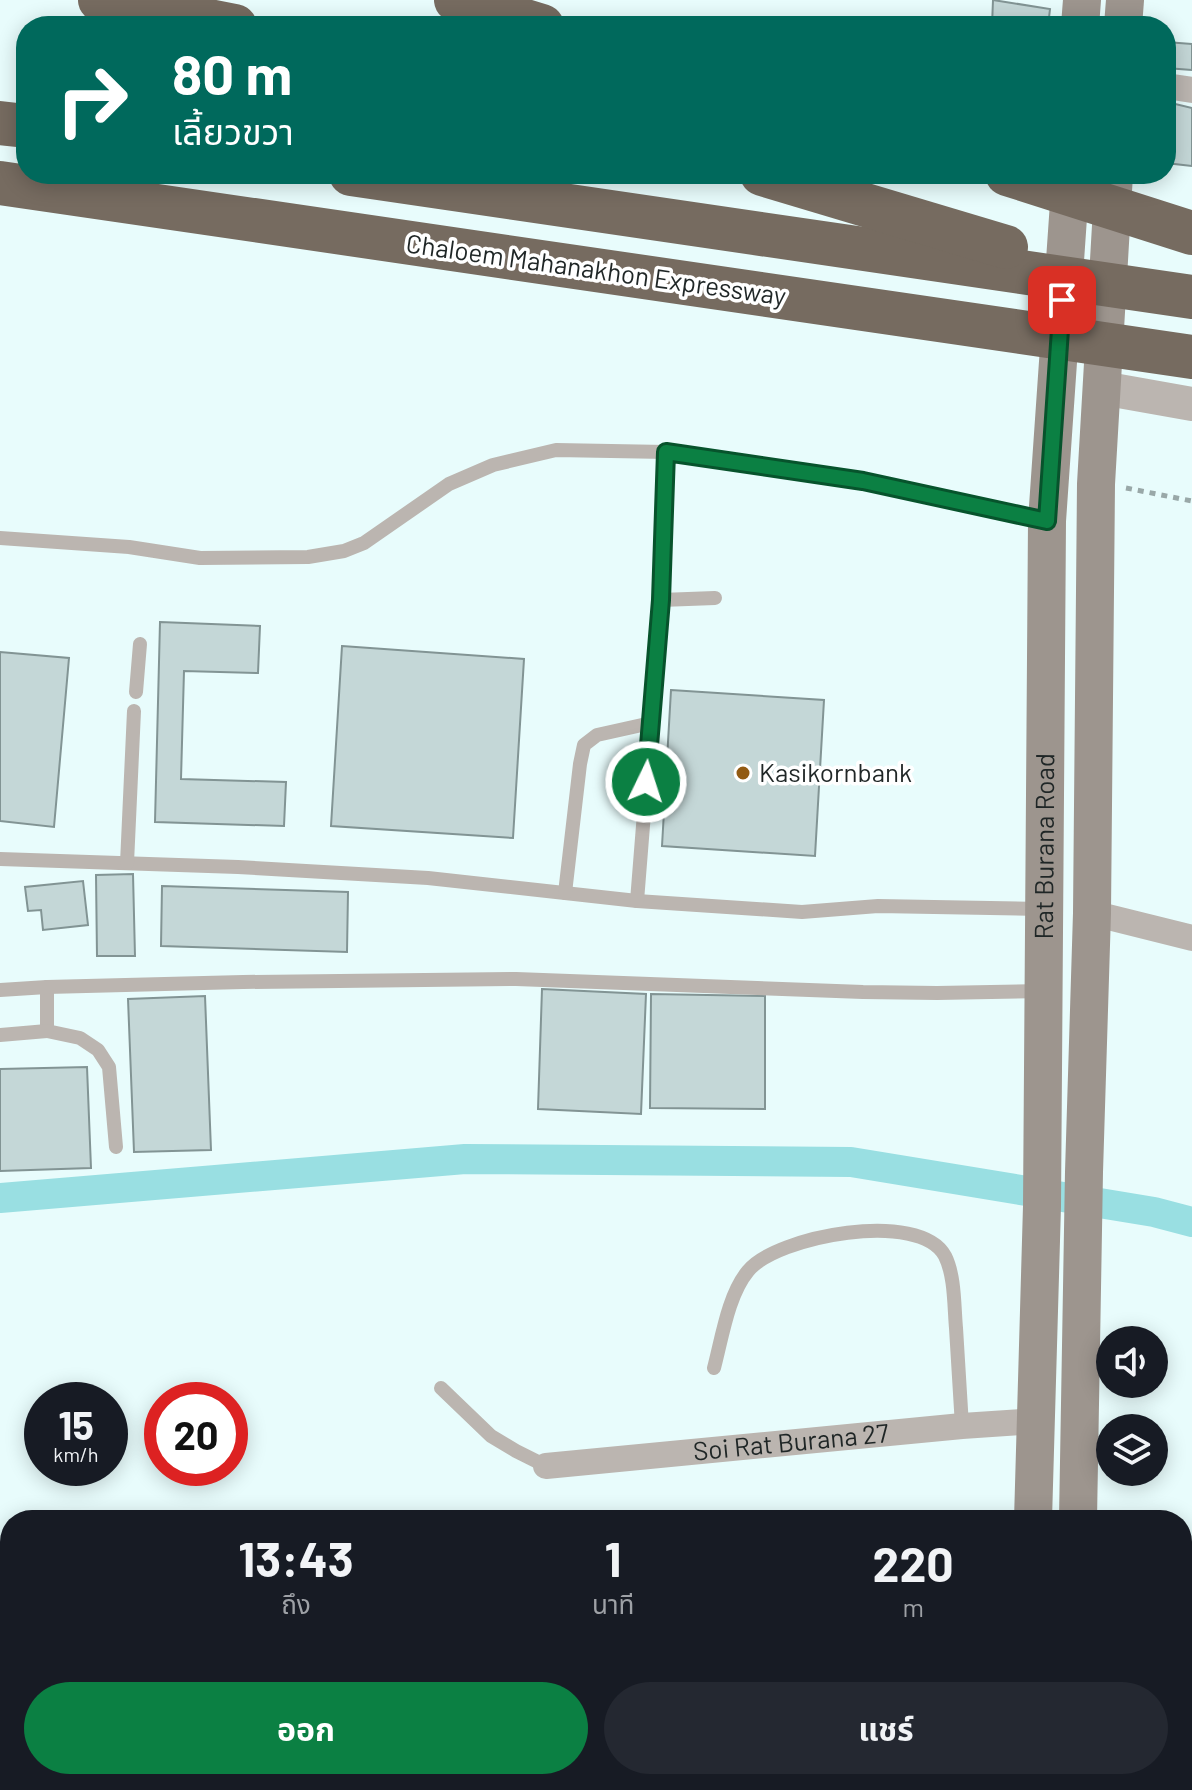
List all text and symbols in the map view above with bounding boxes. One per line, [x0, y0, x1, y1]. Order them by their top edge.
text: 80 m [172, 39, 292, 106]
icon: right [40, 48, 144, 152]
text: เลี้ยวขวา [172, 109, 294, 152]
street label: Chaloem Mahanakhon Expressway [404, 226, 788, 311]
pin [1028, 266, 1096, 334]
icon: arrive [1040, 278, 1084, 322]
position arrow [604, 740, 688, 824]
street label: Rat Burana Road [1027, 753, 1059, 939]
place label: Kasikornbank [759, 756, 912, 787]
marker: Kasikornbank [734, 764, 752, 782]
map controls [1096, 1326, 1168, 1486]
button: sound [1096, 1326, 1168, 1398]
speed limit sign: 20 [144, 1382, 248, 1486]
text: 15 [58, 1400, 94, 1448]
button: layers [1096, 1414, 1168, 1486]
street label: Soi Rat Burana 27 [692, 1416, 890, 1466]
text: km/h [53, 1442, 99, 1466]
text: 13:43 [238, 1529, 354, 1587]
text: 1 [605, 1529, 622, 1587]
text: 220 [873, 1534, 954, 1592]
text: ถึง [281, 1588, 311, 1619]
text: นาที [592, 1588, 634, 1619]
text: m [902, 1591, 924, 1622]
button: ออก [24, 1682, 588, 1774]
button: แชร์ [604, 1682, 1168, 1774]

